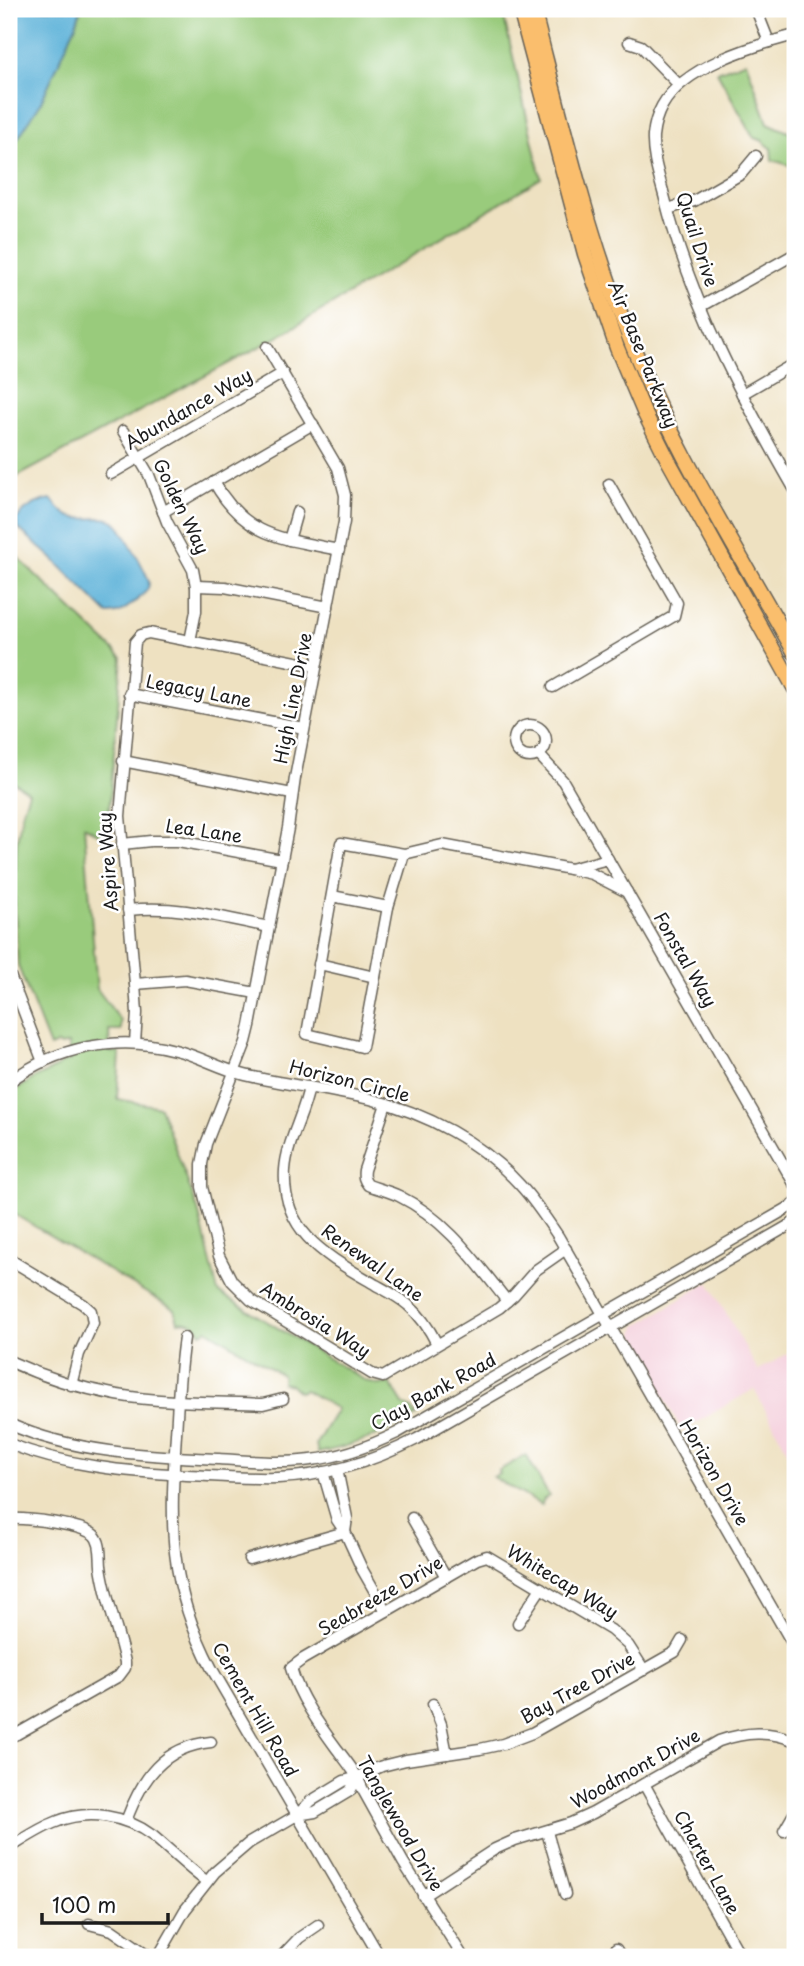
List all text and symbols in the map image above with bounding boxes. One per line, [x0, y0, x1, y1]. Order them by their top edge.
street label: Quail Drive [670, 188, 726, 290]
street label: Air Base Parkway [602, 276, 686, 432]
street label: Abundance Way [119, 361, 257, 455]
street label: Golden Way [147, 454, 217, 558]
street label: High Line Drive [266, 630, 318, 766]
street label: Legacy Lane [144, 667, 254, 713]
street label: Aspire Way [90, 811, 124, 913]
street label: Lea Lane [164, 811, 244, 849]
street label: Fonstal Way [648, 906, 724, 1012]
street label: Horizon Circle [287, 1052, 413, 1108]
street label: Renewal Lane [316, 1217, 430, 1308]
street label: Ambrosia Way [256, 1274, 376, 1364]
street label: Clay Bank Road [365, 1345, 501, 1437]
street label: Horizon Drive [674, 1414, 756, 1530]
street label: Whitecap Way [502, 1537, 624, 1625]
street label: Seabreeze Drive [313, 1548, 447, 1642]
street label: Cement Hill Road [206, 1636, 306, 1782]
street label: Bay Tree Drive [515, 1644, 639, 1730]
street label: Woodmont Drive [565, 1721, 705, 1815]
street label: Tanglewood Drive [351, 1750, 451, 1896]
street label: Charter Lane [668, 1805, 748, 1919]
scale bar [42, 1882, 168, 1926]
text: 100 m [52, 1888, 116, 1920]

